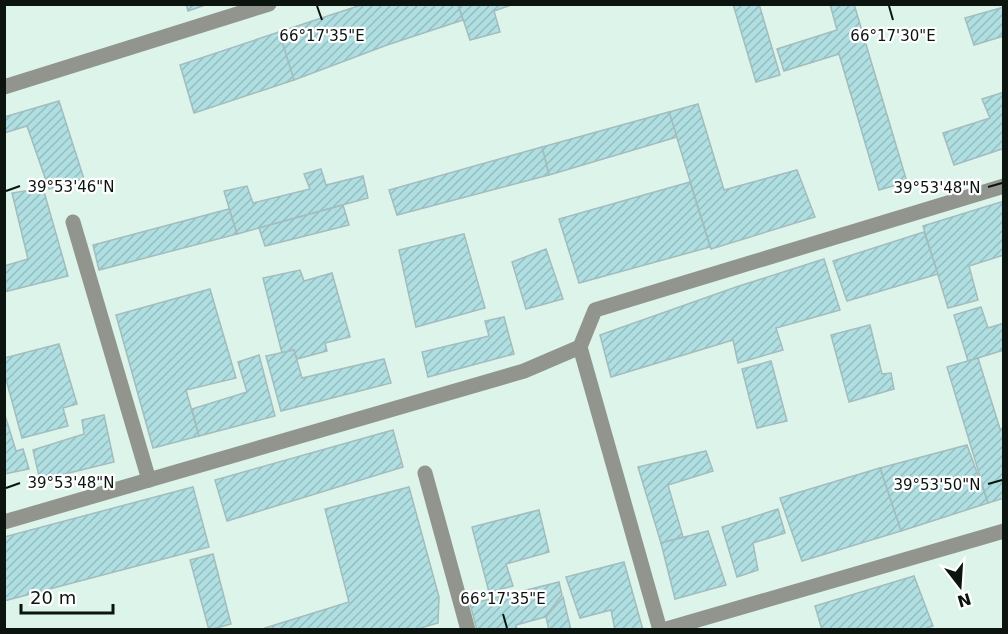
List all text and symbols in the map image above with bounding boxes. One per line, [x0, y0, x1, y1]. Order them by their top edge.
text: 66°17'35"E [279, 27, 365, 45]
text: 66°17'30"E [850, 27, 936, 45]
text: 39°53'46"N [27, 178, 115, 196]
text: 39°53'48"N [893, 179, 981, 197]
text: 39°53'48"N [27, 474, 115, 492]
text: 39°53'50"N [893, 476, 981, 494]
north arrow [930, 556, 990, 616]
scale bar [21, 577, 112, 615]
text: 20 m [30, 587, 76, 608]
text: N [955, 589, 973, 611]
text: 66°17'35"E [460, 590, 546, 608]

